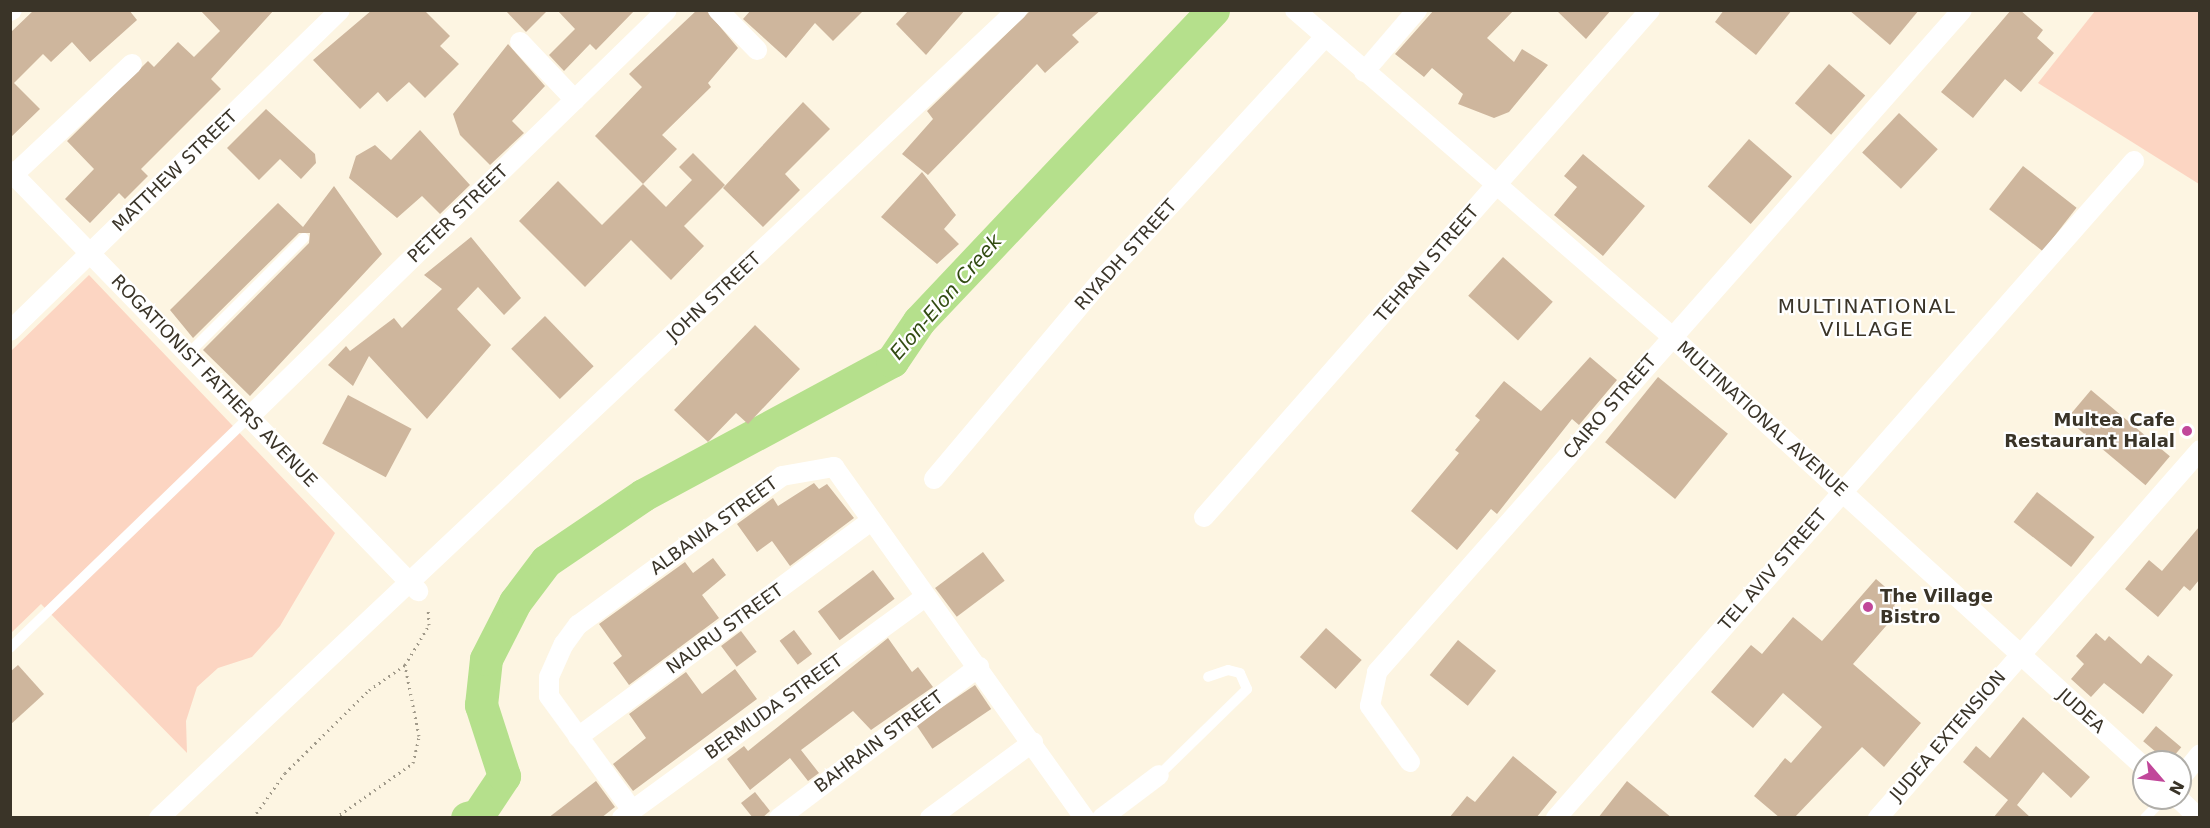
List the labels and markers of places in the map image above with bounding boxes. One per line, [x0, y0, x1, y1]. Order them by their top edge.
place label: Multea Cafe Restaurant Halal [2004, 410, 2175, 452]
marker: Multea Cafe Restaurant Halal [2180, 424, 2194, 438]
place label: The Village Bistro [1880, 586, 1993, 628]
marker: The Village Bistro [1861, 600, 1875, 614]

